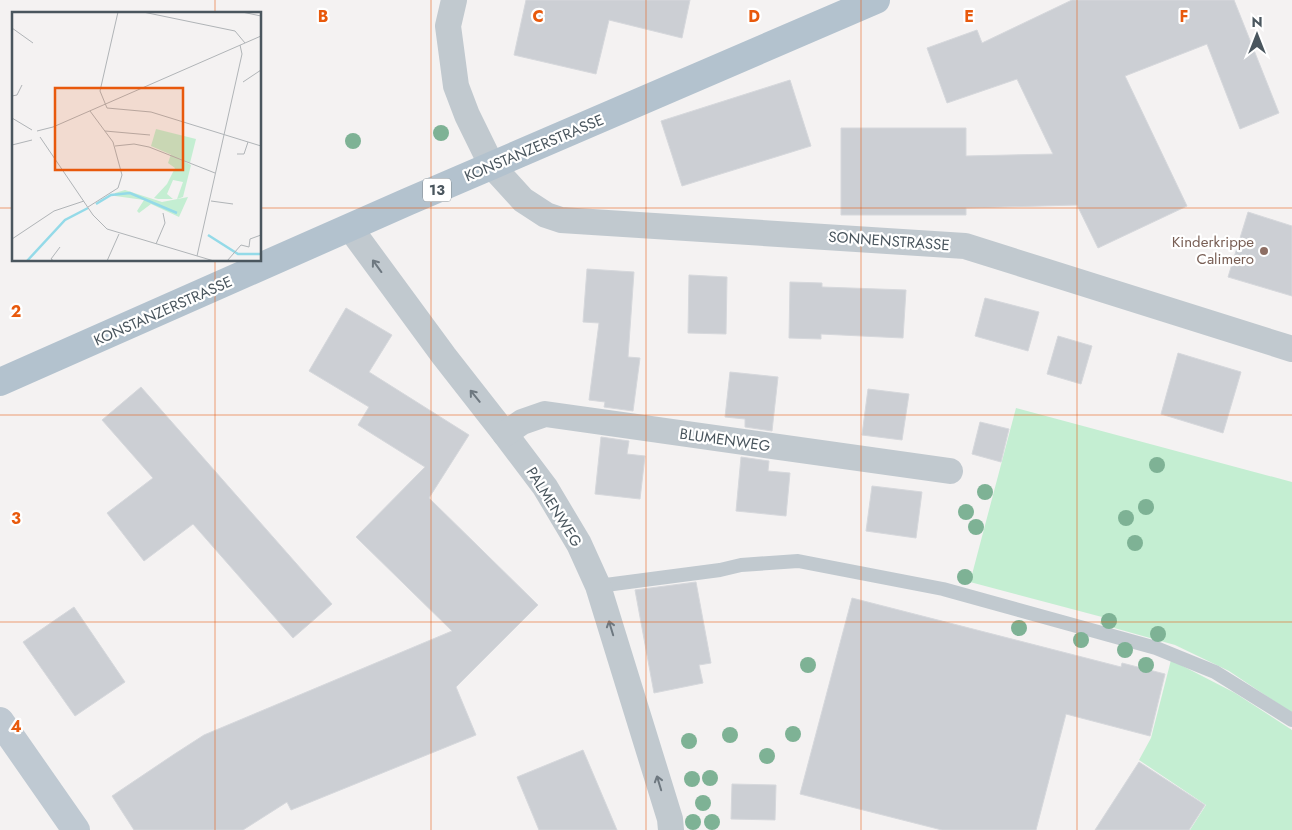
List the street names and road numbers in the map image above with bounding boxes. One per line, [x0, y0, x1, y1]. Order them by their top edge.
street label: KONSTANZERSTRASSE [461, 109, 607, 187]
road number: 13 [423, 178, 451, 202]
street label: SONNENSTRASSE [828, 226, 950, 256]
street label: KONSTANZERSTRASSE [90, 271, 236, 351]
street label: BLUMENWEG [678, 423, 772, 457]
street label: PALMENWEG [521, 463, 587, 551]

